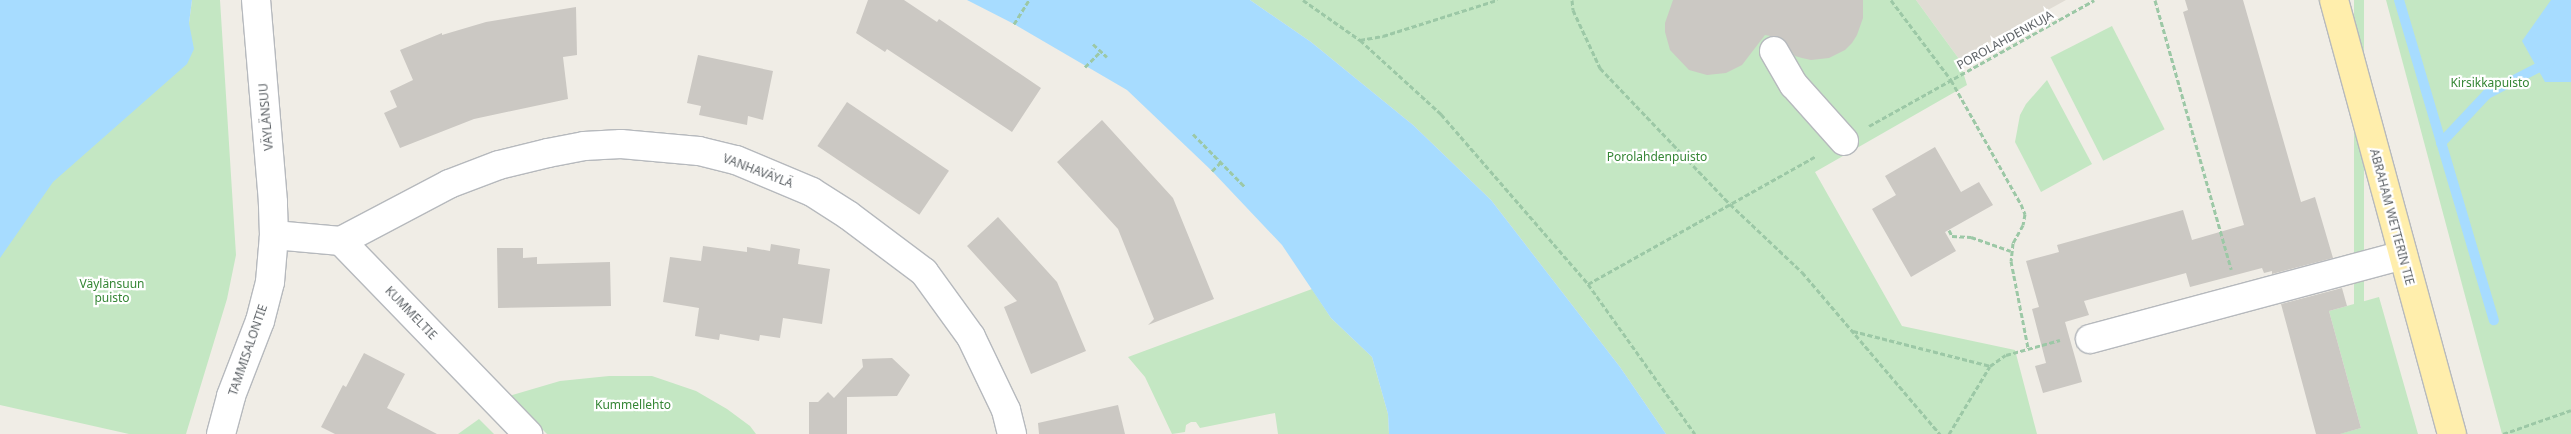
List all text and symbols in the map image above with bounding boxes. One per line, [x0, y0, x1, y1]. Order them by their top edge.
street label: POROLAHDENKUJA [1954, 8, 2056, 72]
park label: Kirsikkapuisto [2450, 76, 2530, 90]
street label: VÄYLÄNSUU [256, 83, 276, 151]
street label: ABRAHAM WETTERIN TIE [2367, 147, 2417, 287]
park label: Porolahdenpuisto [1607, 150, 1707, 164]
street label: VANHAVÄYLÄ [721, 151, 795, 191]
park label: Väylänsuun puisto [79, 277, 145, 305]
street label: KUMMELTIE [382, 284, 440, 342]
street label: TAMMISALONTIE [226, 302, 270, 398]
park label: Kummellehto [595, 398, 671, 412]

